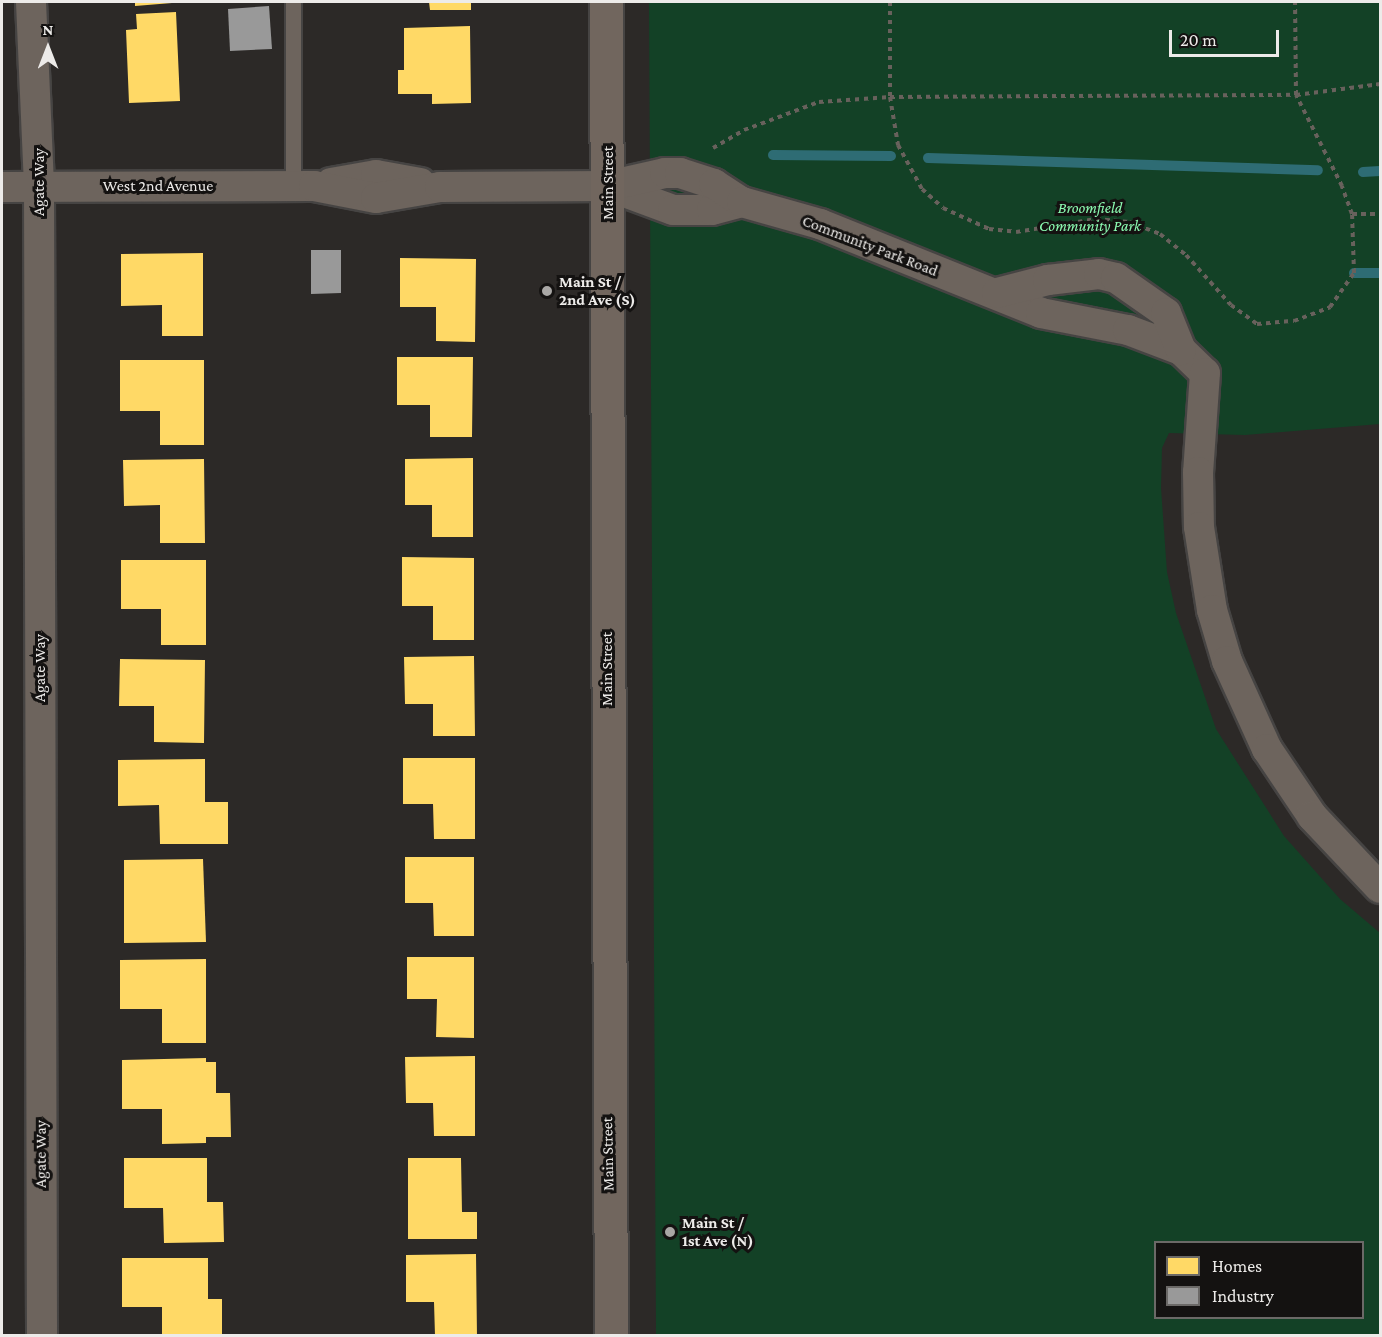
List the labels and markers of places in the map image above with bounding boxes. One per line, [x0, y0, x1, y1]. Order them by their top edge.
place label: Main St / 2nd Ave (S) [559, 272, 635, 310]
marker: Main St / 2nd Ave (S) [540, 284, 554, 298]
place label: Main St / 1st Ave (N) [682, 1213, 754, 1251]
marker: Main St / 1st Ave (N) [663, 1225, 677, 1239]

